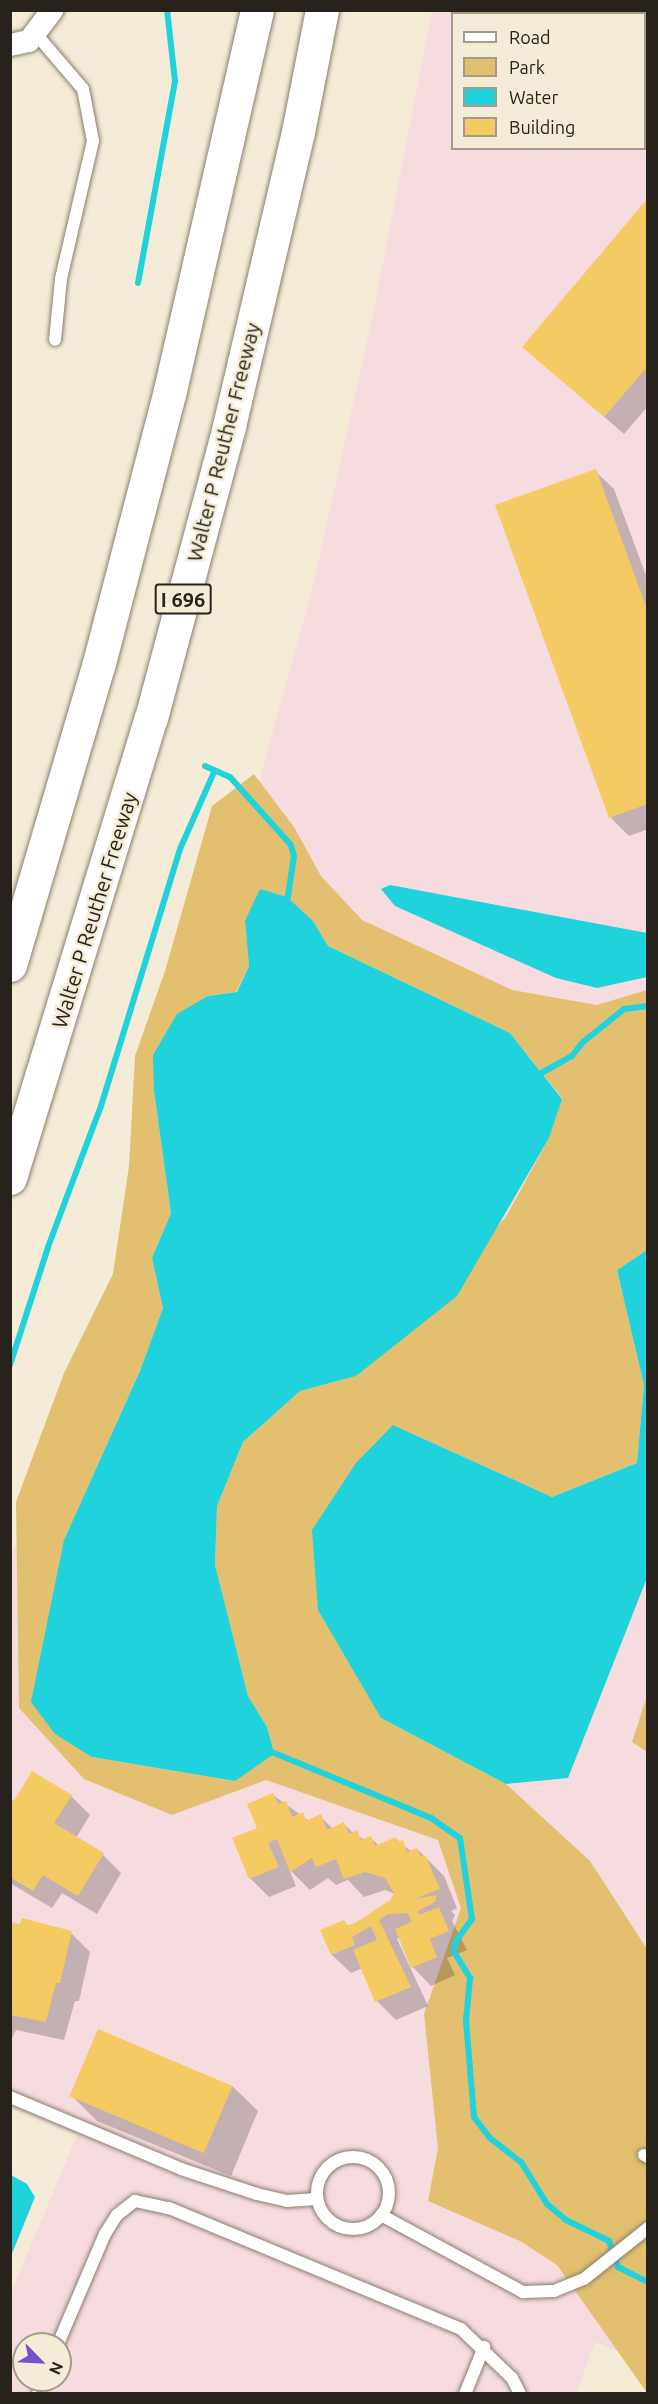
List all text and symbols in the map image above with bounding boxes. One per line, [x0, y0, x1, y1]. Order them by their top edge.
legend [451, 12, 646, 150]
text: Road [509, 27, 551, 47]
text: Park [509, 57, 545, 77]
text: Water [509, 87, 558, 107]
text: Building [509, 117, 575, 137]
street label: Walter P Reuther Freeway [181, 320, 265, 564]
road number: I 696 [154, 582, 212, 616]
street label: Walter P Reuther Freeway [46, 789, 142, 1031]
north arrow [12, 2332, 72, 2392]
text: N [46, 2359, 67, 2378]

